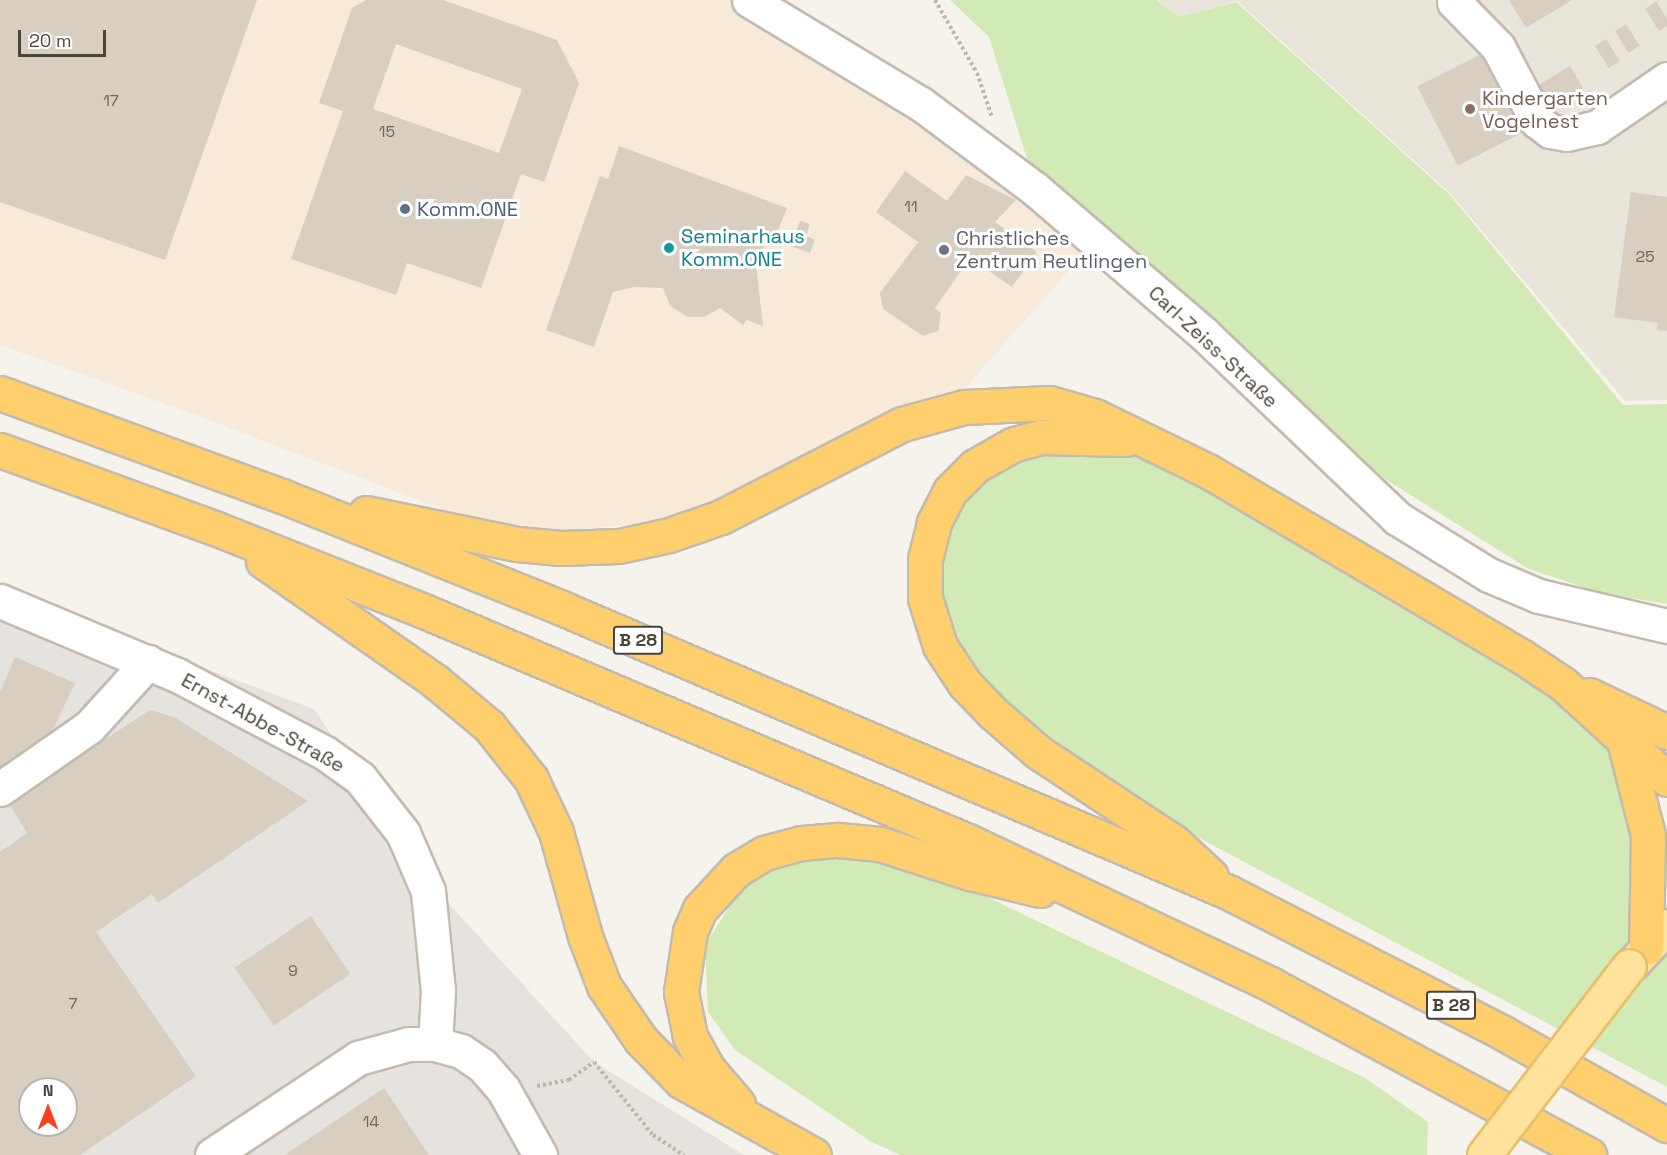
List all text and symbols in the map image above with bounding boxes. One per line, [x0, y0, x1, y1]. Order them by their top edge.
scale bar [21, 18, 110, 56]
text: 20 m [29, 29, 72, 52]
place label: Kindergarten Vogelnest [1482, 86, 1608, 133]
house number: 17 [103, 91, 119, 111]
marker: Kindergarten Vogelnest [1463, 102, 1477, 116]
house number: 15 [379, 122, 395, 142]
place label: Komm.ONE [417, 197, 518, 221]
house number: 11 [904, 197, 918, 217]
marker: Komm.ONE [398, 202, 412, 216]
place label: Seminarhaus Komm.ONE [681, 225, 805, 272]
place label: Christliches Zentrum Reutlingen [956, 226, 1147, 273]
marker: Seminarhaus Komm.ONE [662, 241, 676, 255]
marker: Christliches Zentrum Reutlingen [937, 243, 951, 257]
house number: 25 [1635, 247, 1655, 267]
street label: Carl-Zeiss-Straße [1143, 281, 1283, 413]
road number: B 28 [612, 625, 664, 655]
street label: Ernst-Abbe-Straße [177, 668, 349, 778]
house number: 9 [288, 961, 298, 981]
road number: B 28 [1426, 990, 1476, 1020]
house number: 7 [68, 994, 78, 1014]
north arrow [18, 1077, 78, 1137]
text: N [43, 1080, 53, 1101]
house number: 14 [363, 1112, 379, 1132]

